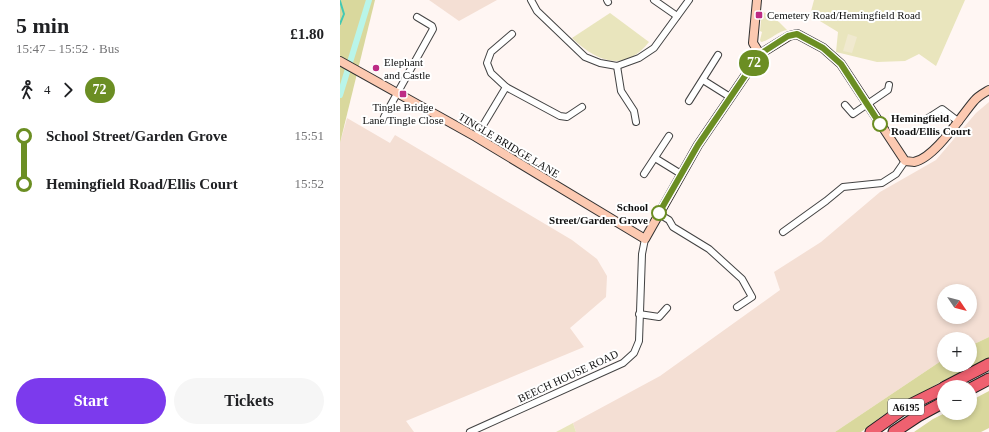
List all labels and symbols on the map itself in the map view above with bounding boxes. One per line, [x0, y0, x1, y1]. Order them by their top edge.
place label: Cemetery Road/Hemingfield Road [767, 9, 921, 21]
marker: Cemetery Road/Hemingfield Road [754, 10, 764, 20]
line badge: 72 [736, 50, 772, 76]
place label: Elephant and Castle [384, 56, 430, 81]
marker: Elephant and Castle [371, 63, 381, 73]
marker: Tingle Bridge Lane/Tingle Close [398, 89, 408, 99]
place label: Tingle Bridge Lane/Tingle Close [362, 101, 444, 126]
street label: TINGLE BRIDGE LANE [456, 110, 562, 180]
place label: Hemingfield Road/Ellis Court [891, 112, 971, 137]
marker: Hemingfield Road/Ellis Court [872, 116, 888, 132]
place label: School Street/Garden Grove [549, 201, 648, 226]
marker: School Street/Garden Grove [651, 205, 667, 221]
north arrow [937, 284, 977, 324]
street label: BEECH HOUSE ROAD [516, 347, 620, 405]
road number: A6195 [888, 399, 924, 415]

